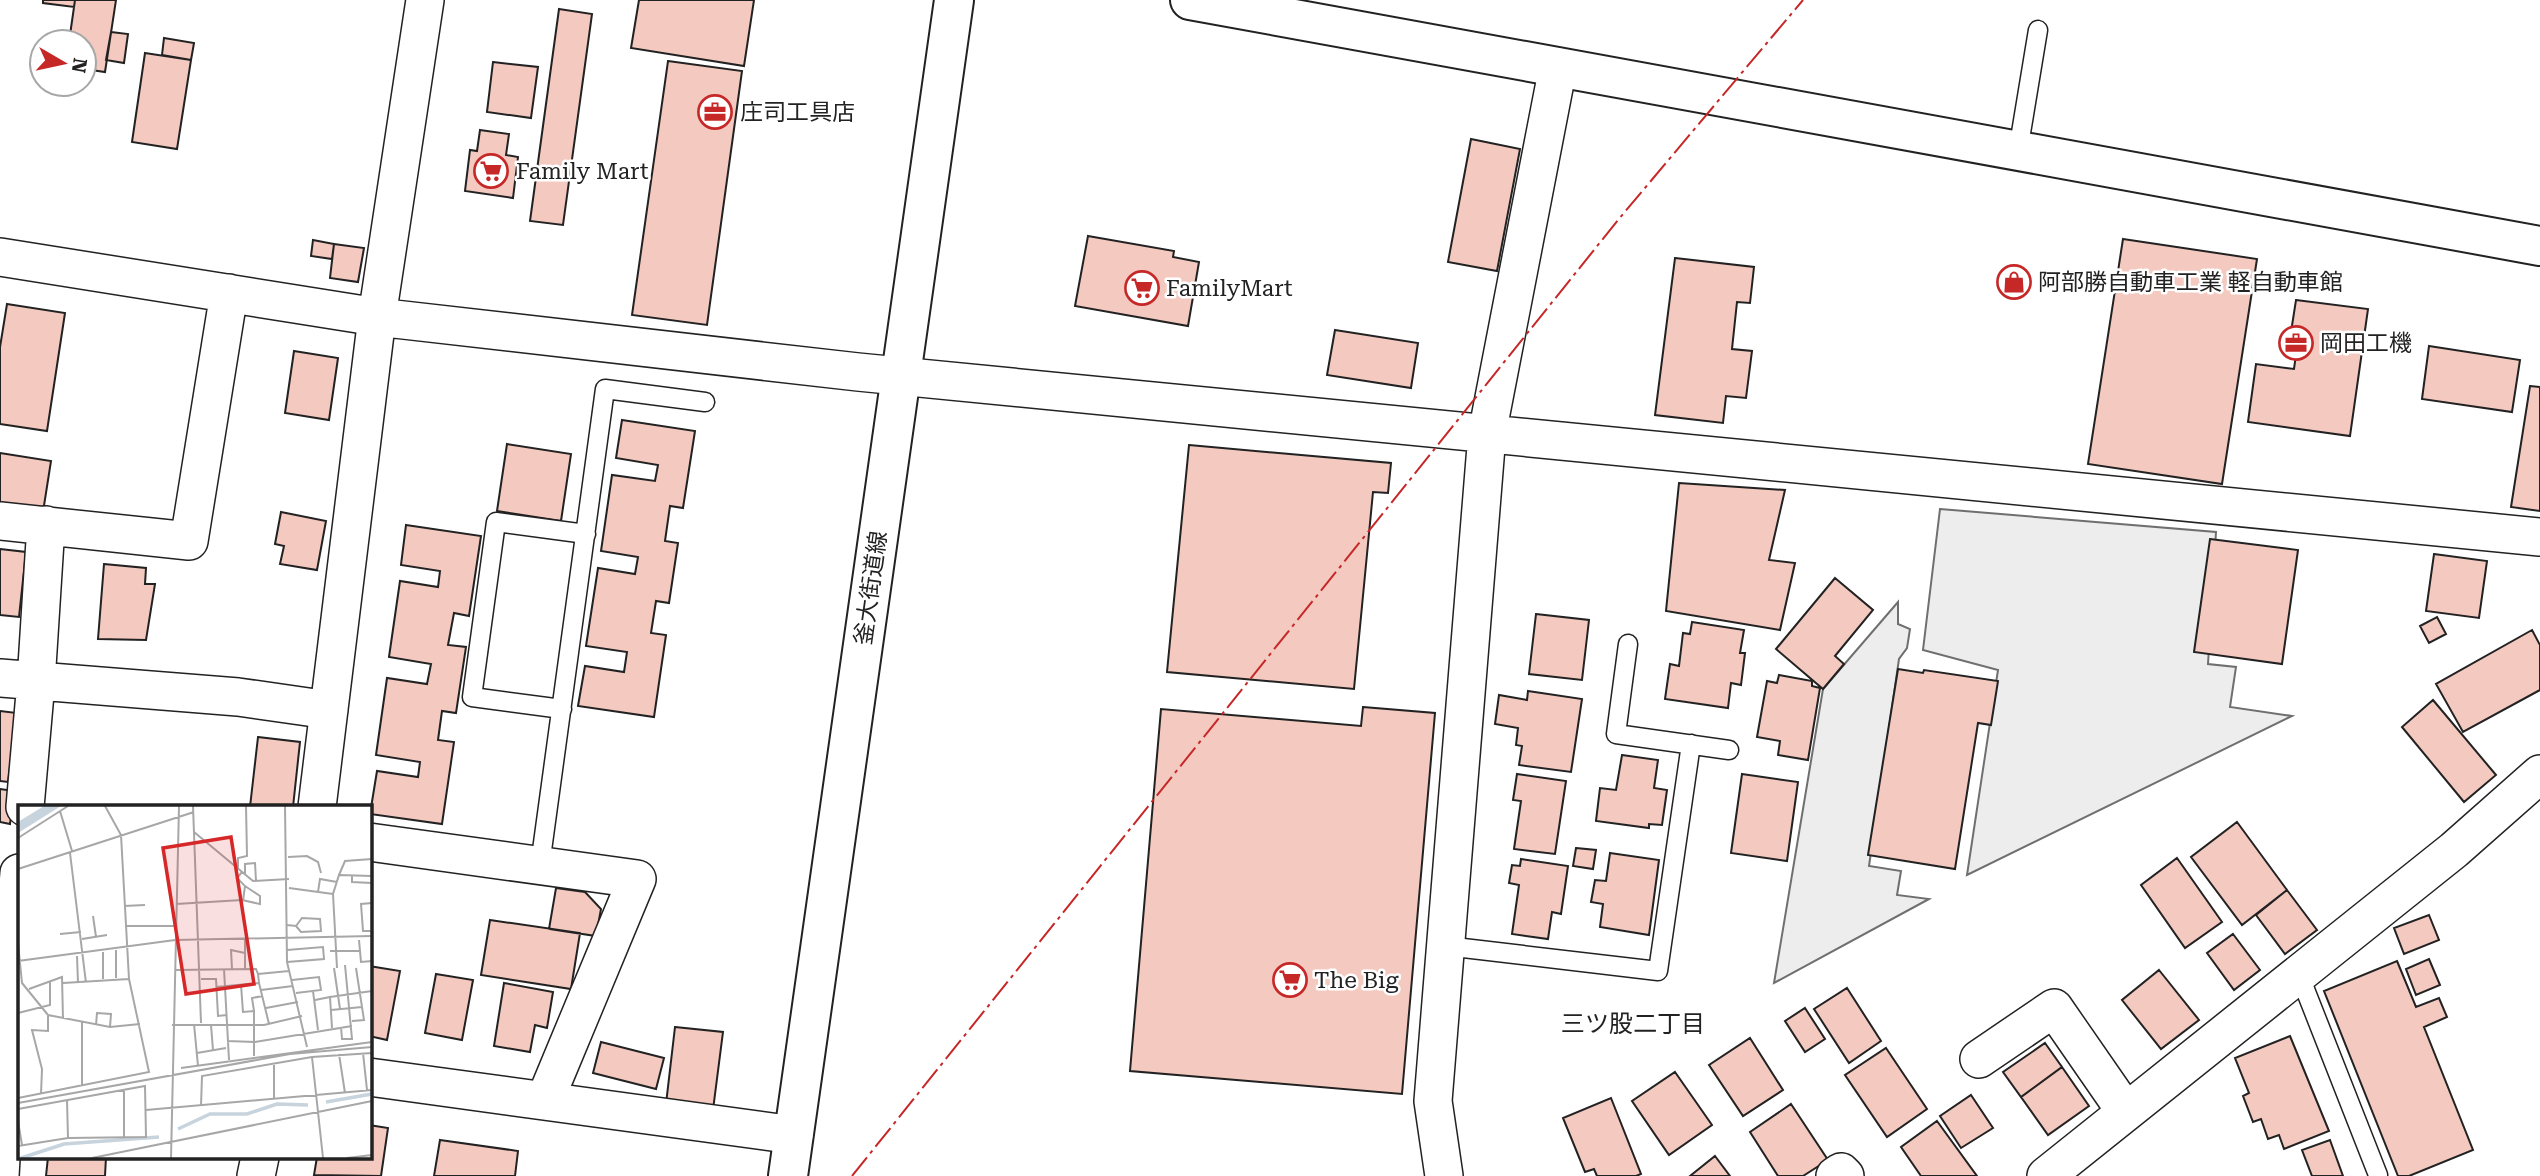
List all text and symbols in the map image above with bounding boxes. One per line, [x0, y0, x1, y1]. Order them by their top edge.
north arrow [28, 28, 98, 98]
text: N [67, 57, 92, 75]
office icon: 庄司工具店 [696, 93, 734, 131]
place label: 庄司工具店 [740, 99, 855, 126]
supermarket icon: Family Mart [472, 152, 510, 190]
place label: Family Mart [516, 158, 649, 185]
shop icon: 阿部勝自動車工業 軽自動車館 [1995, 263, 2033, 301]
supermarket icon: FamilyMart [1123, 269, 1161, 307]
place label: 阿部勝自動車工業 軽自動車館 [2038, 269, 2343, 296]
place label: FamilyMart [1166, 275, 1293, 302]
office icon: 岡田工機 [2277, 324, 2315, 362]
place label: 岡田工機 [2320, 330, 2412, 357]
street label: 釜大街道線 [850, 529, 892, 647]
inset map [18, 805, 371, 1158]
supermarket icon: The Big [1271, 961, 1309, 999]
place label: The Big [1314, 967, 1398, 994]
district label: 三ツ股二丁目 [1561, 1010, 1705, 1038]

